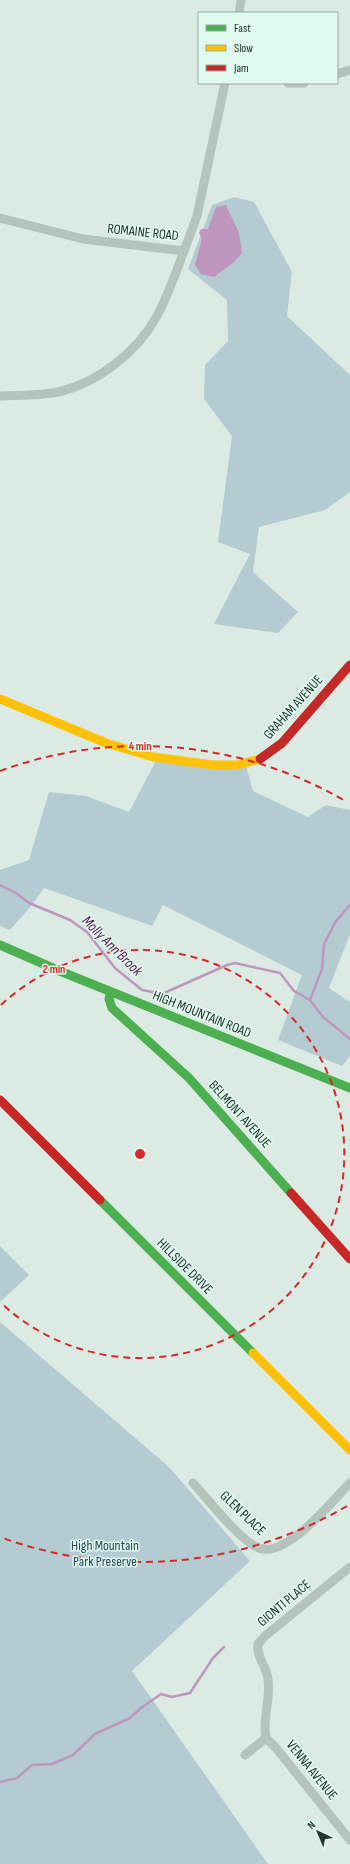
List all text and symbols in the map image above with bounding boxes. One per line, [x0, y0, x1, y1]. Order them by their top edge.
legend [198, 12, 338, 84]
text: Fast [234, 21, 251, 36]
text: Slow [234, 41, 253, 56]
text: Jam [233, 61, 249, 76]
street label: ROMAINE ROAD [106, 220, 180, 244]
street label: GRAHAM AVENUE [260, 671, 326, 743]
text: 4 min [128, 739, 152, 754]
water label: Molly Ann Brook [78, 912, 147, 981]
text: 2 min [43, 962, 65, 977]
street label: HIGH MOUNTAIN ROAD [150, 986, 254, 1042]
street label: BELMONT AVENUE [205, 1077, 275, 1151]
centre of rings [133, 1147, 147, 1161]
street label: HILLSIDE DRIVE [153, 1234, 217, 1298]
street label: GLEN PLACE [217, 1487, 270, 1539]
park label: High Mountain Park Preserve [71, 1537, 139, 1570]
street label: GIONTI PLACE [254, 1576, 314, 1630]
street label: VENNA AVENUE [283, 1737, 341, 1804]
north arrow [298, 1812, 338, 1852]
text: N [305, 1818, 318, 1832]

